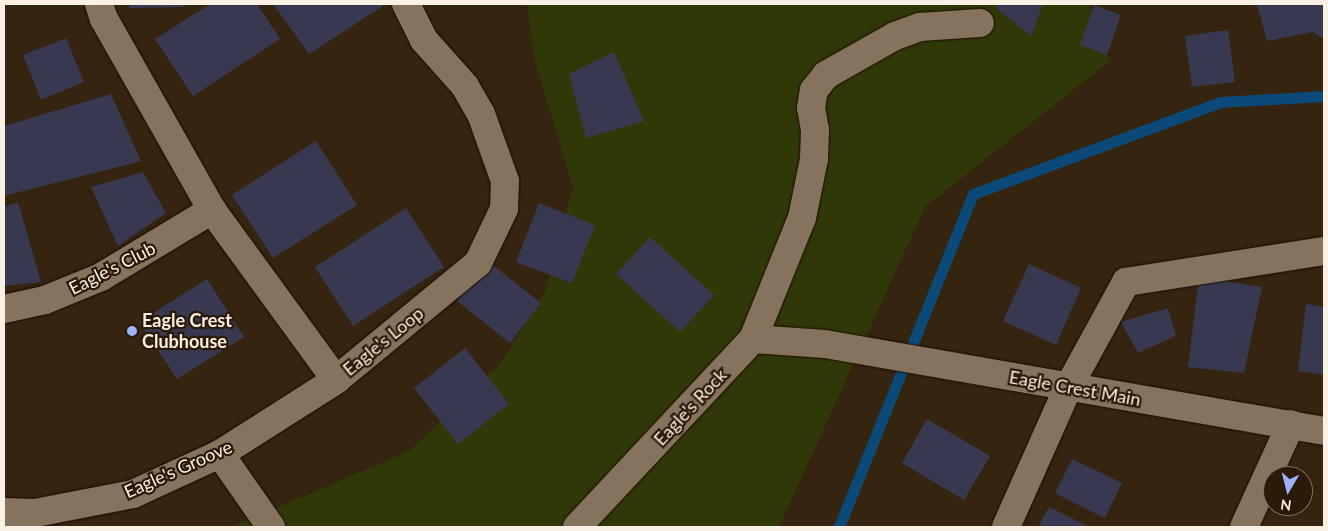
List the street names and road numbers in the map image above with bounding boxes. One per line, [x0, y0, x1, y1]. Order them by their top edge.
street label: Eagle's Club [65, 237, 159, 299]
street label: Eagle's Loop [338, 302, 428, 380]
street label: Eagle's Rock [649, 364, 731, 450]
street label: Eagle Crest Main [1008, 366, 1142, 410]
street label: Eagle's Groove [121, 436, 235, 502]

